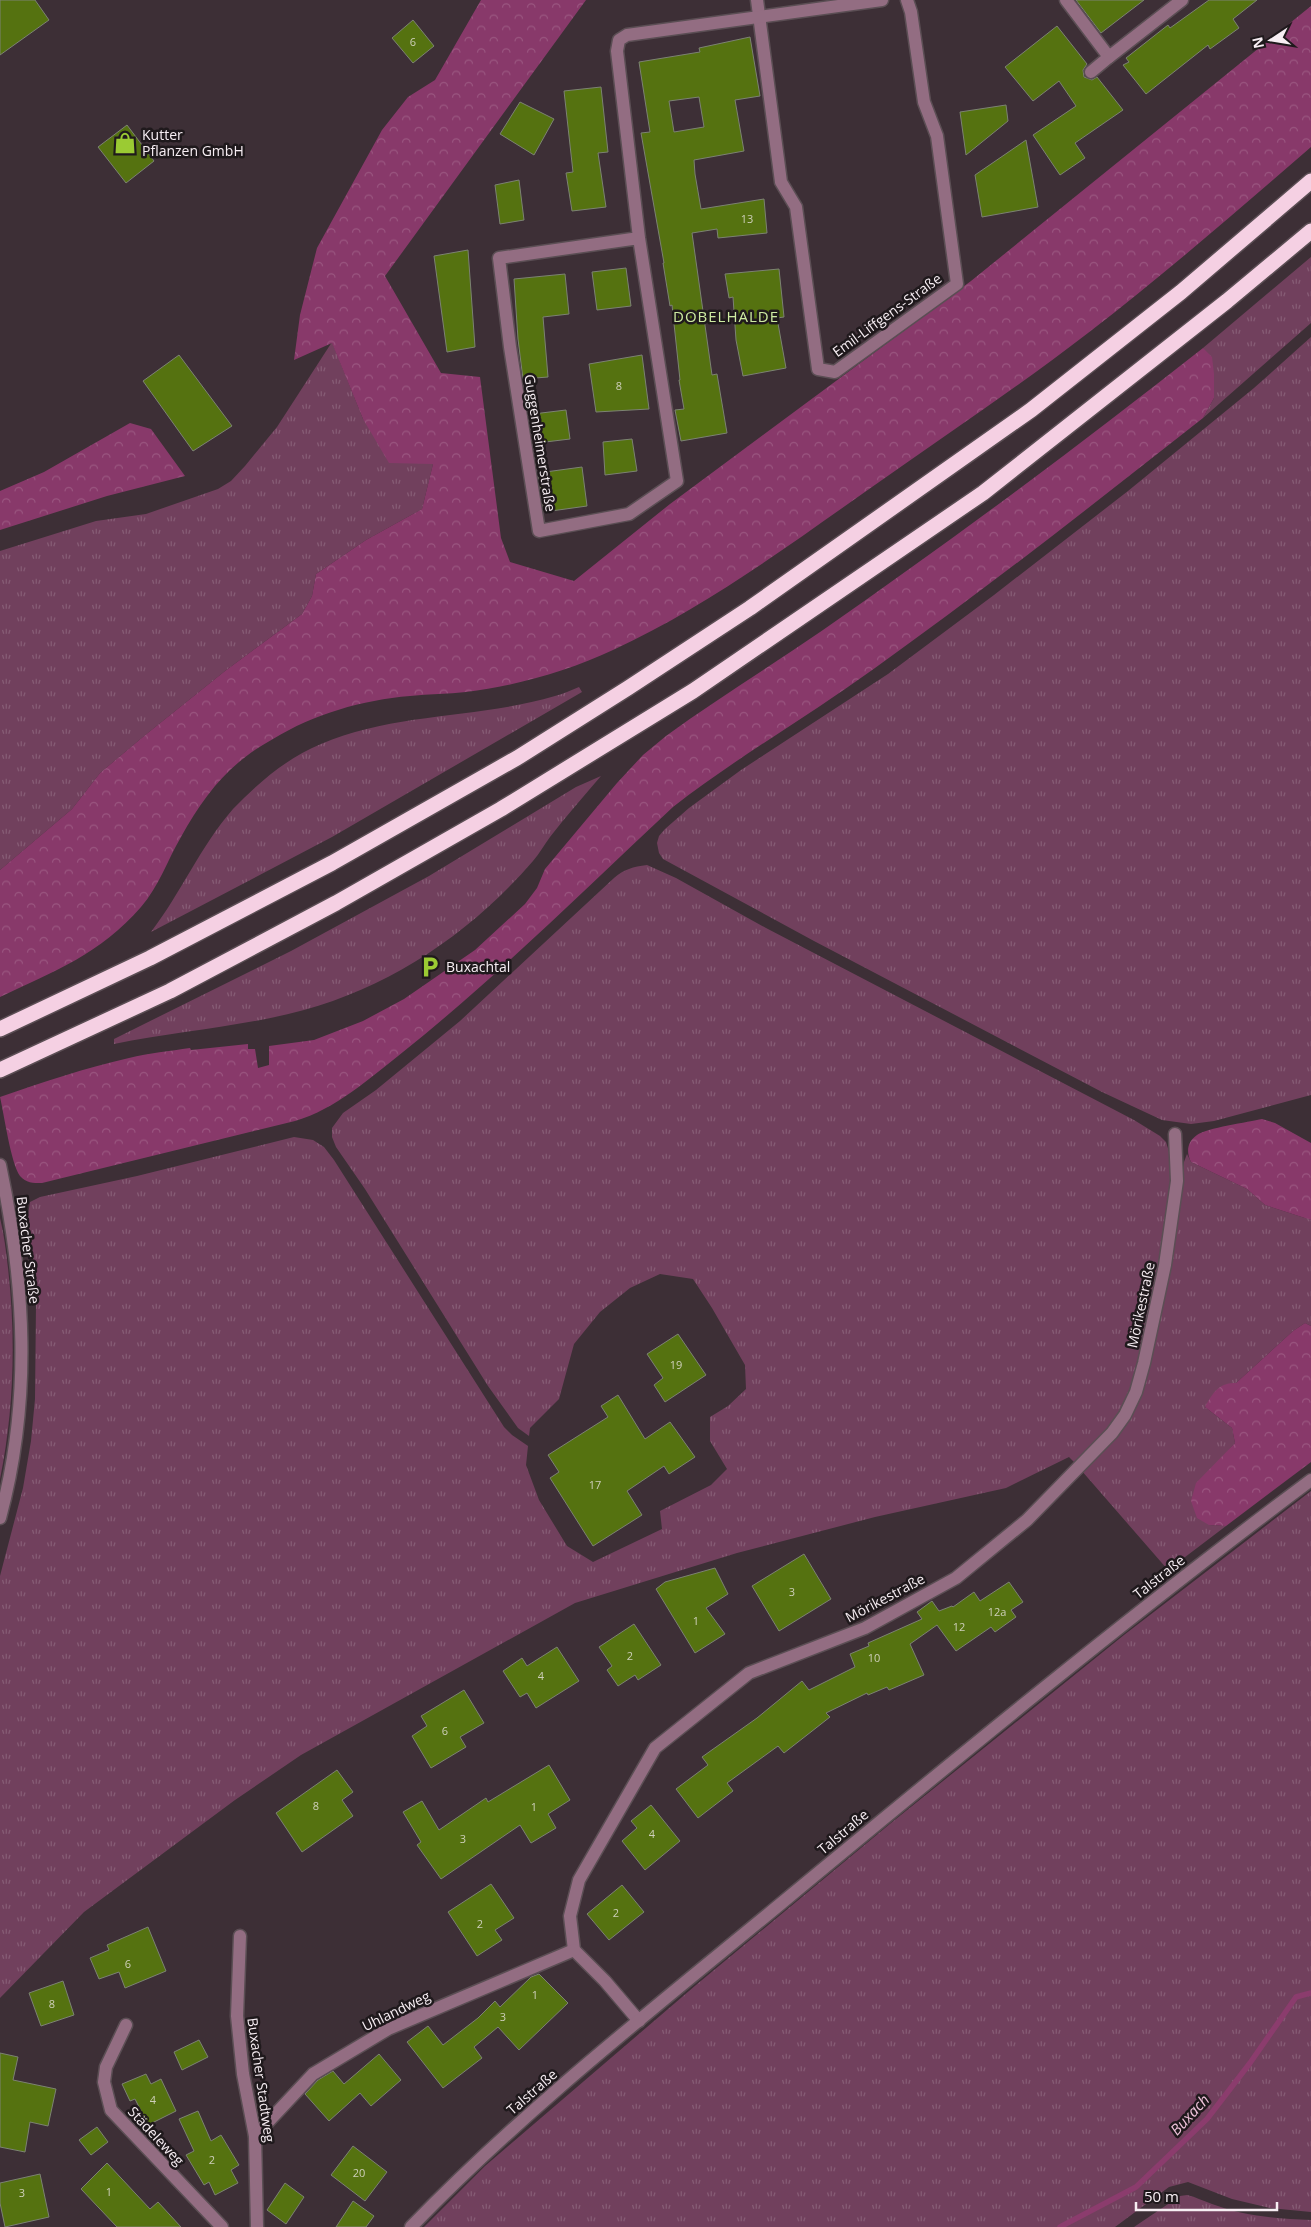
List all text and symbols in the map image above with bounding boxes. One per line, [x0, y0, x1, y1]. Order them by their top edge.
north arrow [1246, 15, 1296, 65]
house number: 6 [410, 34, 416, 49]
text: N [1247, 35, 1268, 50]
place label: Kutter Pflanzen GmbH [142, 125, 244, 160]
shop icon: Kutter Pflanzen GmbH [112, 130, 138, 156]
house number: 13 [741, 211, 753, 226]
street label: Emil-Liffgens-Straße [828, 268, 945, 361]
district label: DOBELHALDE [673, 306, 779, 326]
street label: Guggenheimerstraße [520, 373, 561, 513]
house number: 8 [616, 378, 622, 393]
parking icon: Buxachtal [417, 954, 443, 980]
place label: Buxachtal [446, 957, 510, 976]
street label: Buxacher Straße [12, 1195, 45, 1305]
street label: Mörikestraße [1122, 1260, 1159, 1350]
house number: 19 [670, 1357, 682, 1372]
house number: 17 [589, 1477, 601, 1492]
street label: Talstraße [1129, 1550, 1189, 1603]
street label: Mörikestraße [842, 1569, 928, 1626]
house number: 3 [789, 1584, 795, 1599]
house number: 12a [988, 1604, 1006, 1619]
house number: 1 [693, 1613, 699, 1628]
house number: 12 [953, 1619, 965, 1634]
house number: 2 [627, 1648, 633, 1663]
house number: 10 [868, 1650, 880, 1665]
house number: 4 [538, 1668, 545, 1683]
house number: 6 [442, 1723, 448, 1738]
house number: 8 [313, 1798, 319, 1813]
house number: 1 [531, 1799, 537, 1814]
street label: Talstraße [813, 1805, 872, 1858]
house number: 4 [649, 1826, 656, 1841]
house number: 3 [460, 1831, 466, 1846]
house number: 2 [613, 1905, 619, 1920]
house number: 2 [477, 1916, 483, 1931]
house number: 6 [125, 1956, 131, 1971]
street label: Uhlandweg [359, 1986, 433, 2035]
house number: 1 [532, 1987, 538, 2002]
house number: 8 [49, 1996, 55, 2011]
house number: 3 [500, 2009, 506, 2024]
street label: Buxacher Stadtweg [243, 2016, 280, 2144]
street label: Talstraße [503, 2064, 561, 2119]
water label: Buxach [1165, 2090, 1213, 2139]
house number: 4 [150, 2092, 157, 2107]
street label: Städeleweg [124, 2102, 189, 2170]
house number: 2 [209, 2152, 215, 2167]
house number: 20 [353, 2165, 365, 2180]
scale bar [1136, 2180, 1277, 2212]
house number: 1 [106, 2184, 112, 2199]
house number: 3 [19, 2185, 25, 2200]
text: 50 m [1144, 2186, 1179, 2206]

